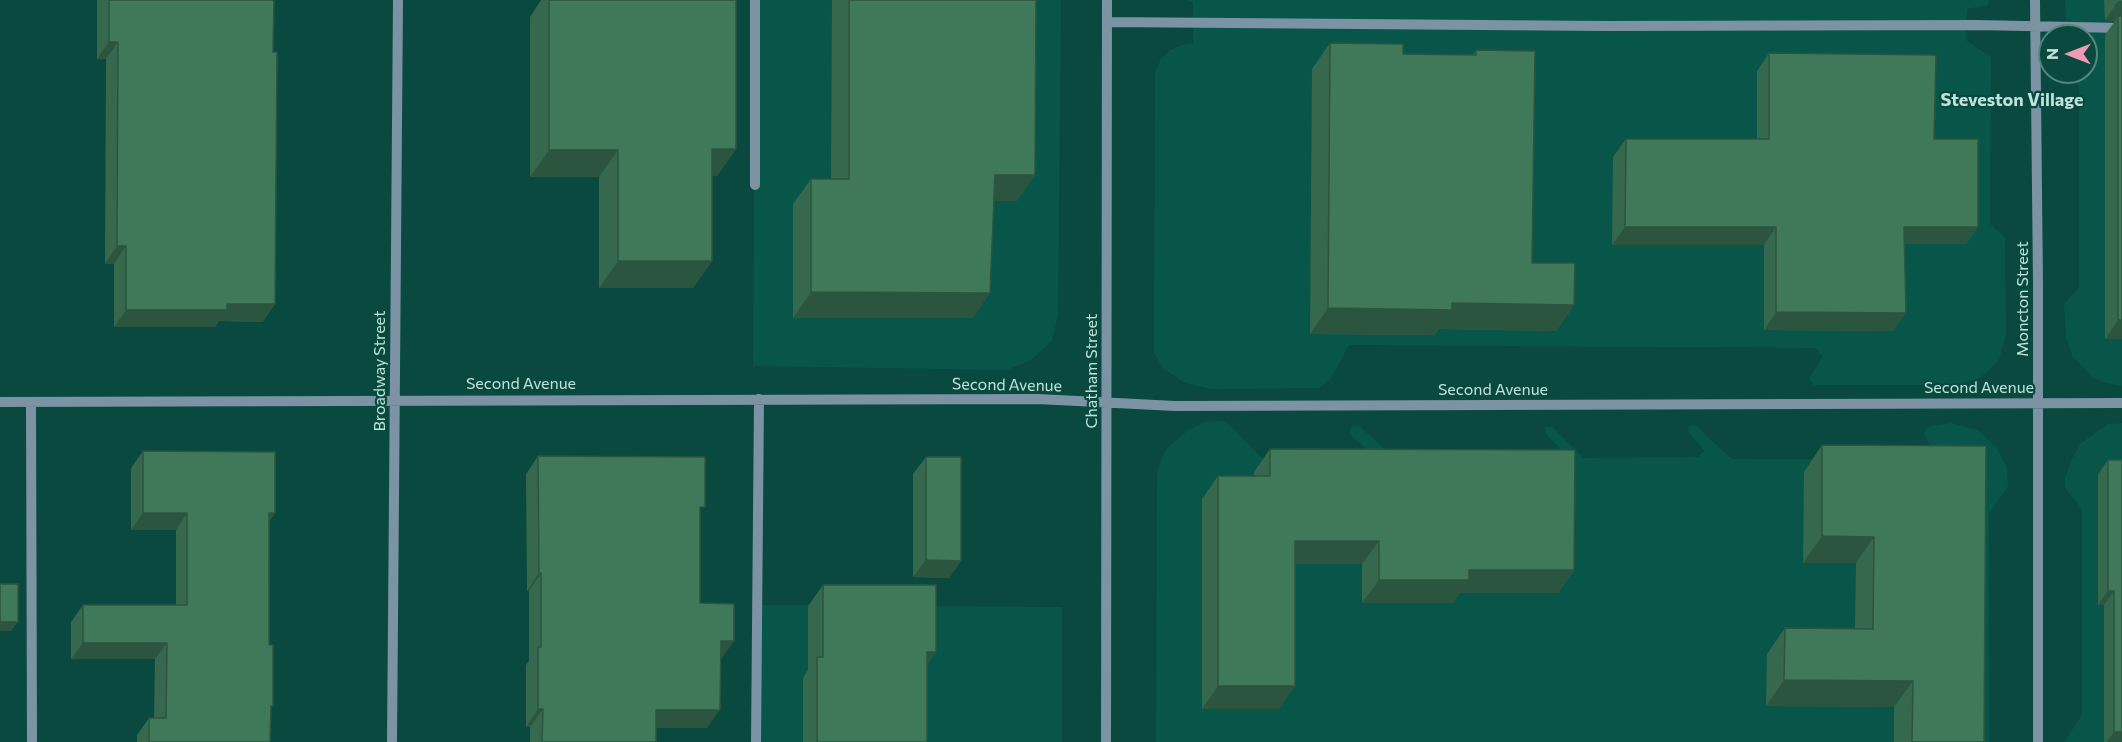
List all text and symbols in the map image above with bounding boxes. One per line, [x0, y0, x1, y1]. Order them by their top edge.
north arrow [2038, 24, 2098, 84]
text: N [2042, 48, 2061, 60]
district label: Steveston Village [1941, 89, 2083, 111]
street label: Moncton Street [2013, 241, 2033, 357]
street label: Broadway Street [370, 310, 390, 432]
street label: Chatham Street [1082, 314, 1102, 428]
street label: Second Avenue [466, 374, 576, 394]
street label: Second Avenue [952, 374, 1062, 396]
street label: Second Avenue [1924, 378, 2034, 398]
street label: Second Avenue [1438, 380, 1548, 400]

